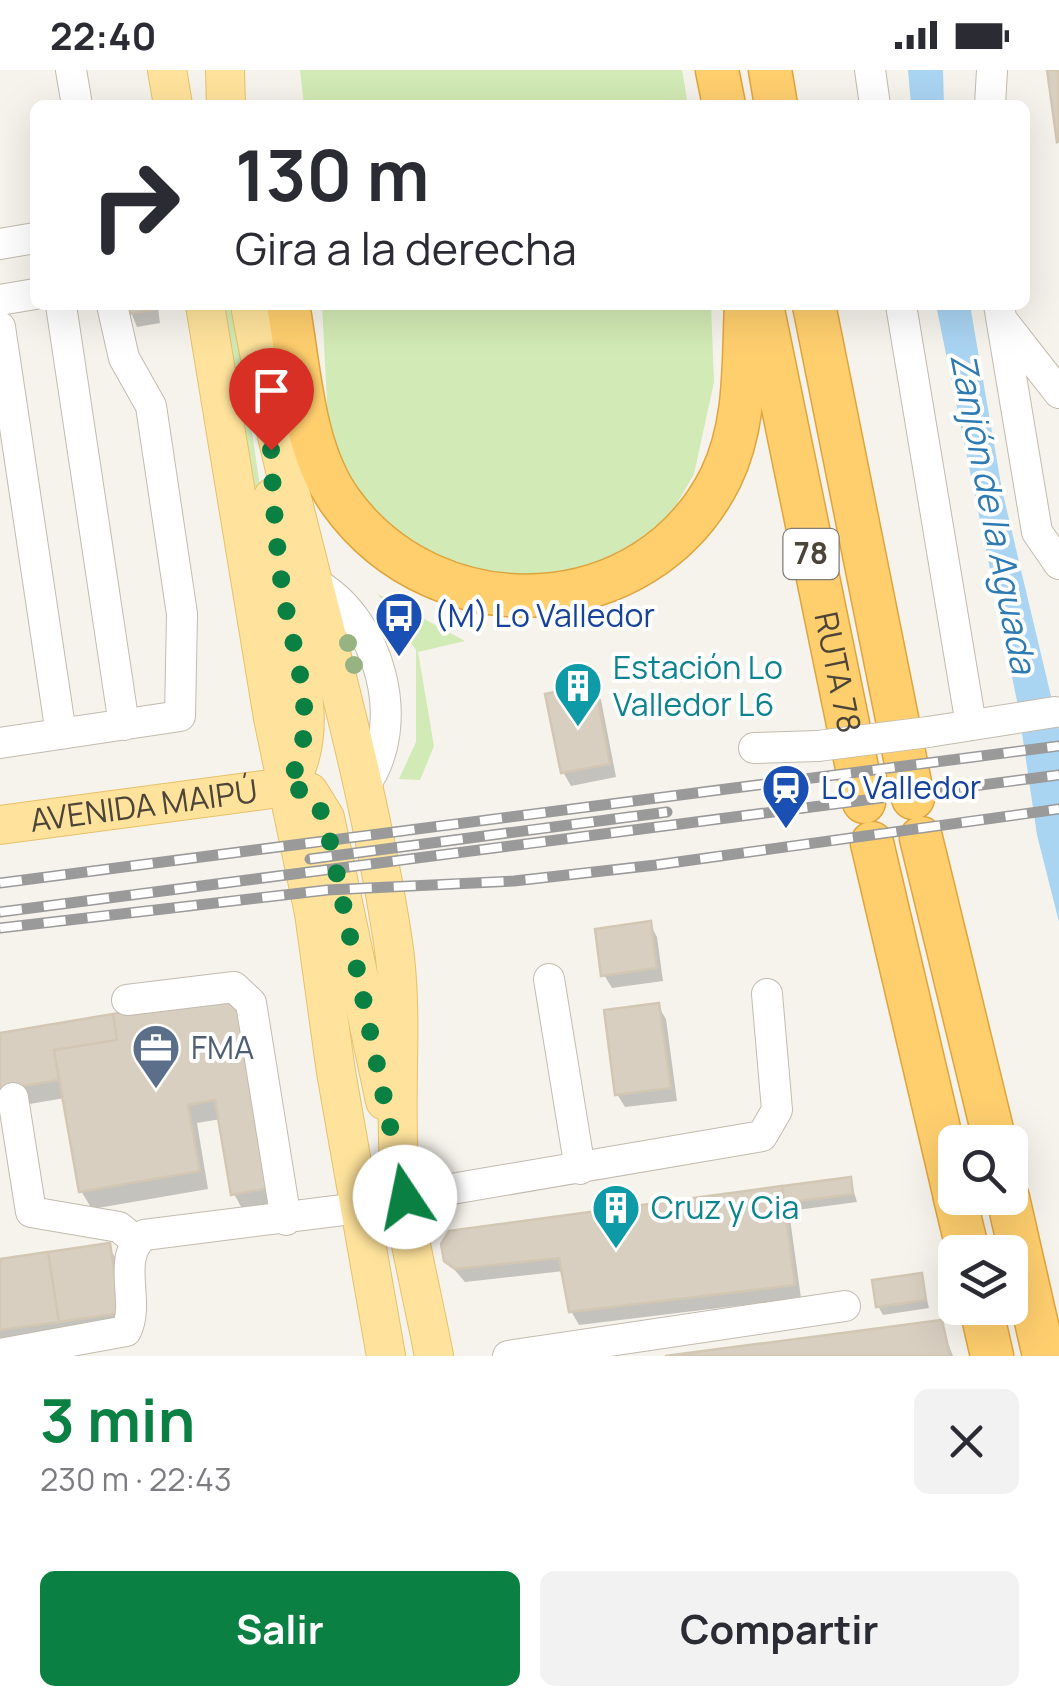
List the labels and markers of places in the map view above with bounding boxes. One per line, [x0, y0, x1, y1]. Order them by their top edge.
pin [229, 348, 314, 451]
bus stop icon: (M) Lo Valledor [373, 590, 425, 658]
place label: (M) Lo Valledor [434, 593, 655, 637]
place label: Estación Lo Valledor L6 [613, 645, 783, 726]
building icon: Estación Lo Valledor L6 [552, 660, 604, 728]
station icon: Lo Valledor [760, 762, 812, 830]
place label: Lo Valledor [821, 765, 981, 809]
office icon: FMA [130, 1022, 182, 1090]
place label: FMA [191, 1025, 254, 1069]
building icon: Cruz y Cia [590, 1182, 642, 1250]
place label: Cruz y Cia [651, 1185, 799, 1229]

